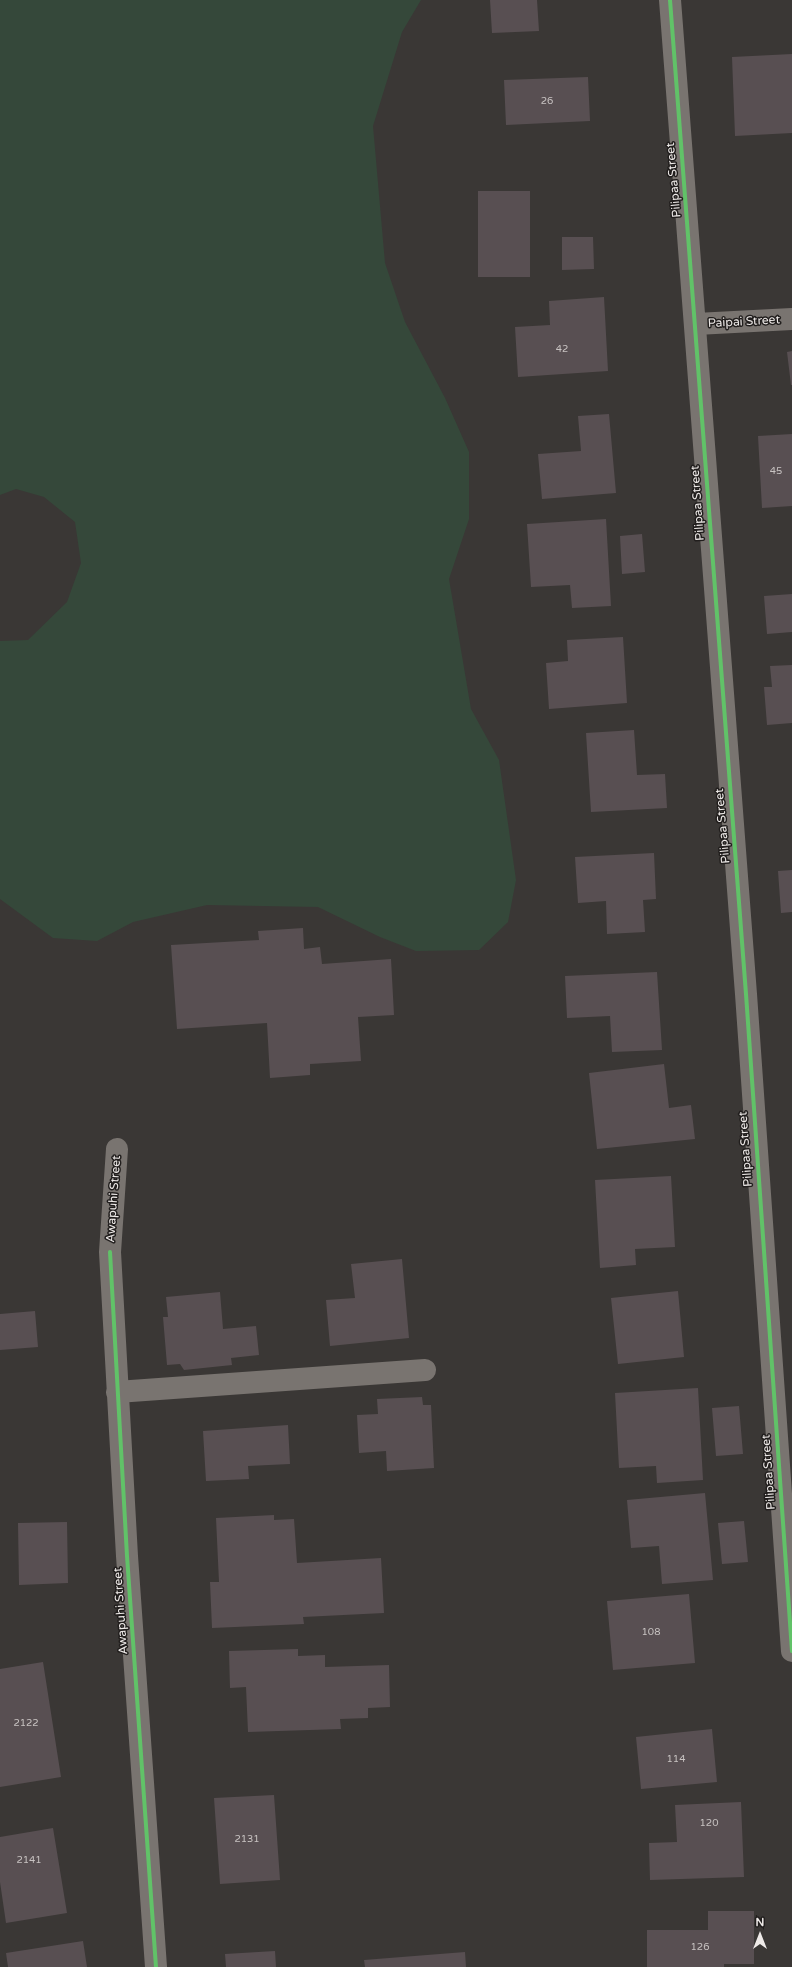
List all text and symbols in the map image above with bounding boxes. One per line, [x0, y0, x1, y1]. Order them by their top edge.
house number: 26 [541, 95, 553, 107]
street label: Pilipaa Street [664, 142, 684, 218]
street label: Paipai Street [708, 313, 780, 331]
house number: 42 [556, 343, 568, 355]
street label: Pilipaa Street [688, 465, 708, 541]
house number: 45 [770, 465, 782, 477]
street label: Pilipaa Street [713, 788, 733, 864]
street label: Pilipaa Street [736, 1111, 756, 1187]
street label: Awapuhi Street [104, 1155, 124, 1243]
street label: Pilipaa Street [759, 1434, 779, 1510]
street label: Awapuhi Street [111, 1567, 131, 1655]
house number: 108 [642, 1626, 660, 1638]
house number: 2122 [13, 1717, 39, 1729]
house number: 114 [667, 1753, 685, 1765]
house number: 120 [700, 1817, 718, 1829]
house number: 2131 [234, 1833, 260, 1845]
house number: 2141 [16, 1854, 42, 1866]
north arrow [740, 1915, 780, 1955]
text: N [756, 1916, 764, 1929]
house number: 126 [691, 1941, 709, 1953]

